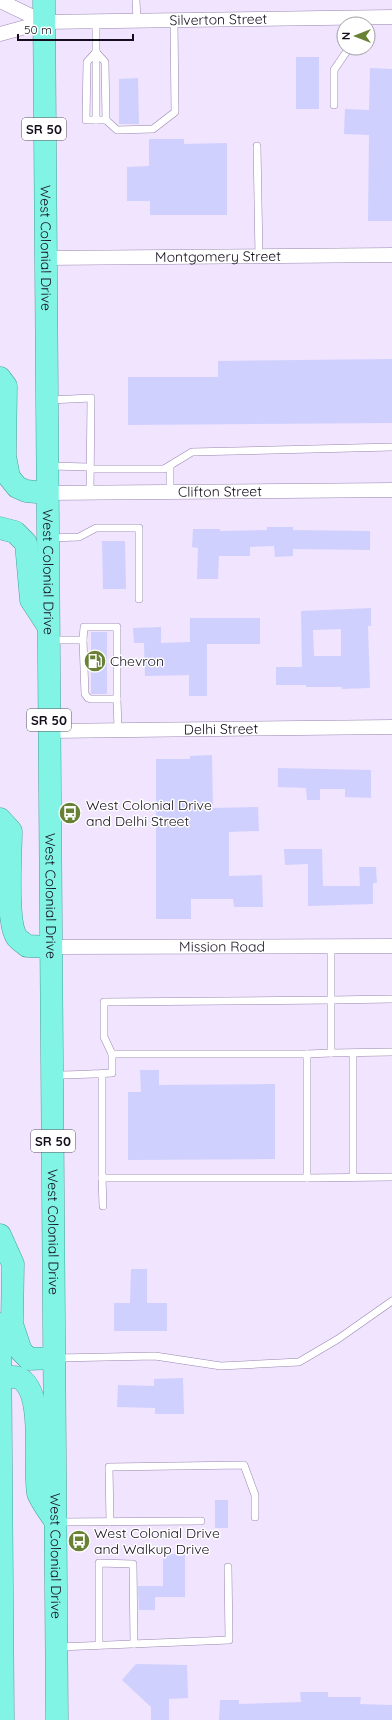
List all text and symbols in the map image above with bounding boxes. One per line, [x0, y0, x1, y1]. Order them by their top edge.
street label: Silverton Street [169, 10, 268, 29]
scale bar [18, 16, 133, 42]
north arrow [336, 16, 376, 56]
text: 50 m [24, 22, 52, 37]
text: N [339, 32, 353, 40]
road number: SR 50 [22, 118, 66, 140]
street label: West Colonial Drive [36, 185, 55, 311]
street label: Montgomery Street [155, 247, 281, 266]
street label: Clifton Street [178, 482, 262, 501]
street label: West Colonial Drive [39, 509, 58, 635]
fuel station icon: Chevron [82, 648, 108, 674]
place label: Chevron [110, 652, 164, 670]
road number: SR 50 [27, 709, 71, 731]
street label: Delhi Street [184, 720, 259, 738]
place label: West Colonial Drive and Delhi Street [86, 796, 212, 830]
bus stop icon: West Colonial Drive and Delhi Street [57, 800, 83, 826]
street label: West Colonial Drive [41, 833, 60, 959]
street label: Mission Road [179, 937, 265, 956]
road number: SR 50 [31, 1130, 75, 1152]
street label: West Colonial Drive [44, 1169, 63, 1295]
street label: West Colonial Drive [46, 1493, 65, 1619]
place label: West Colonial Drive and Walkup Drive [94, 1524, 220, 1558]
bus stop icon: West Colonial Drive and Walkup Drive [66, 1528, 92, 1554]

